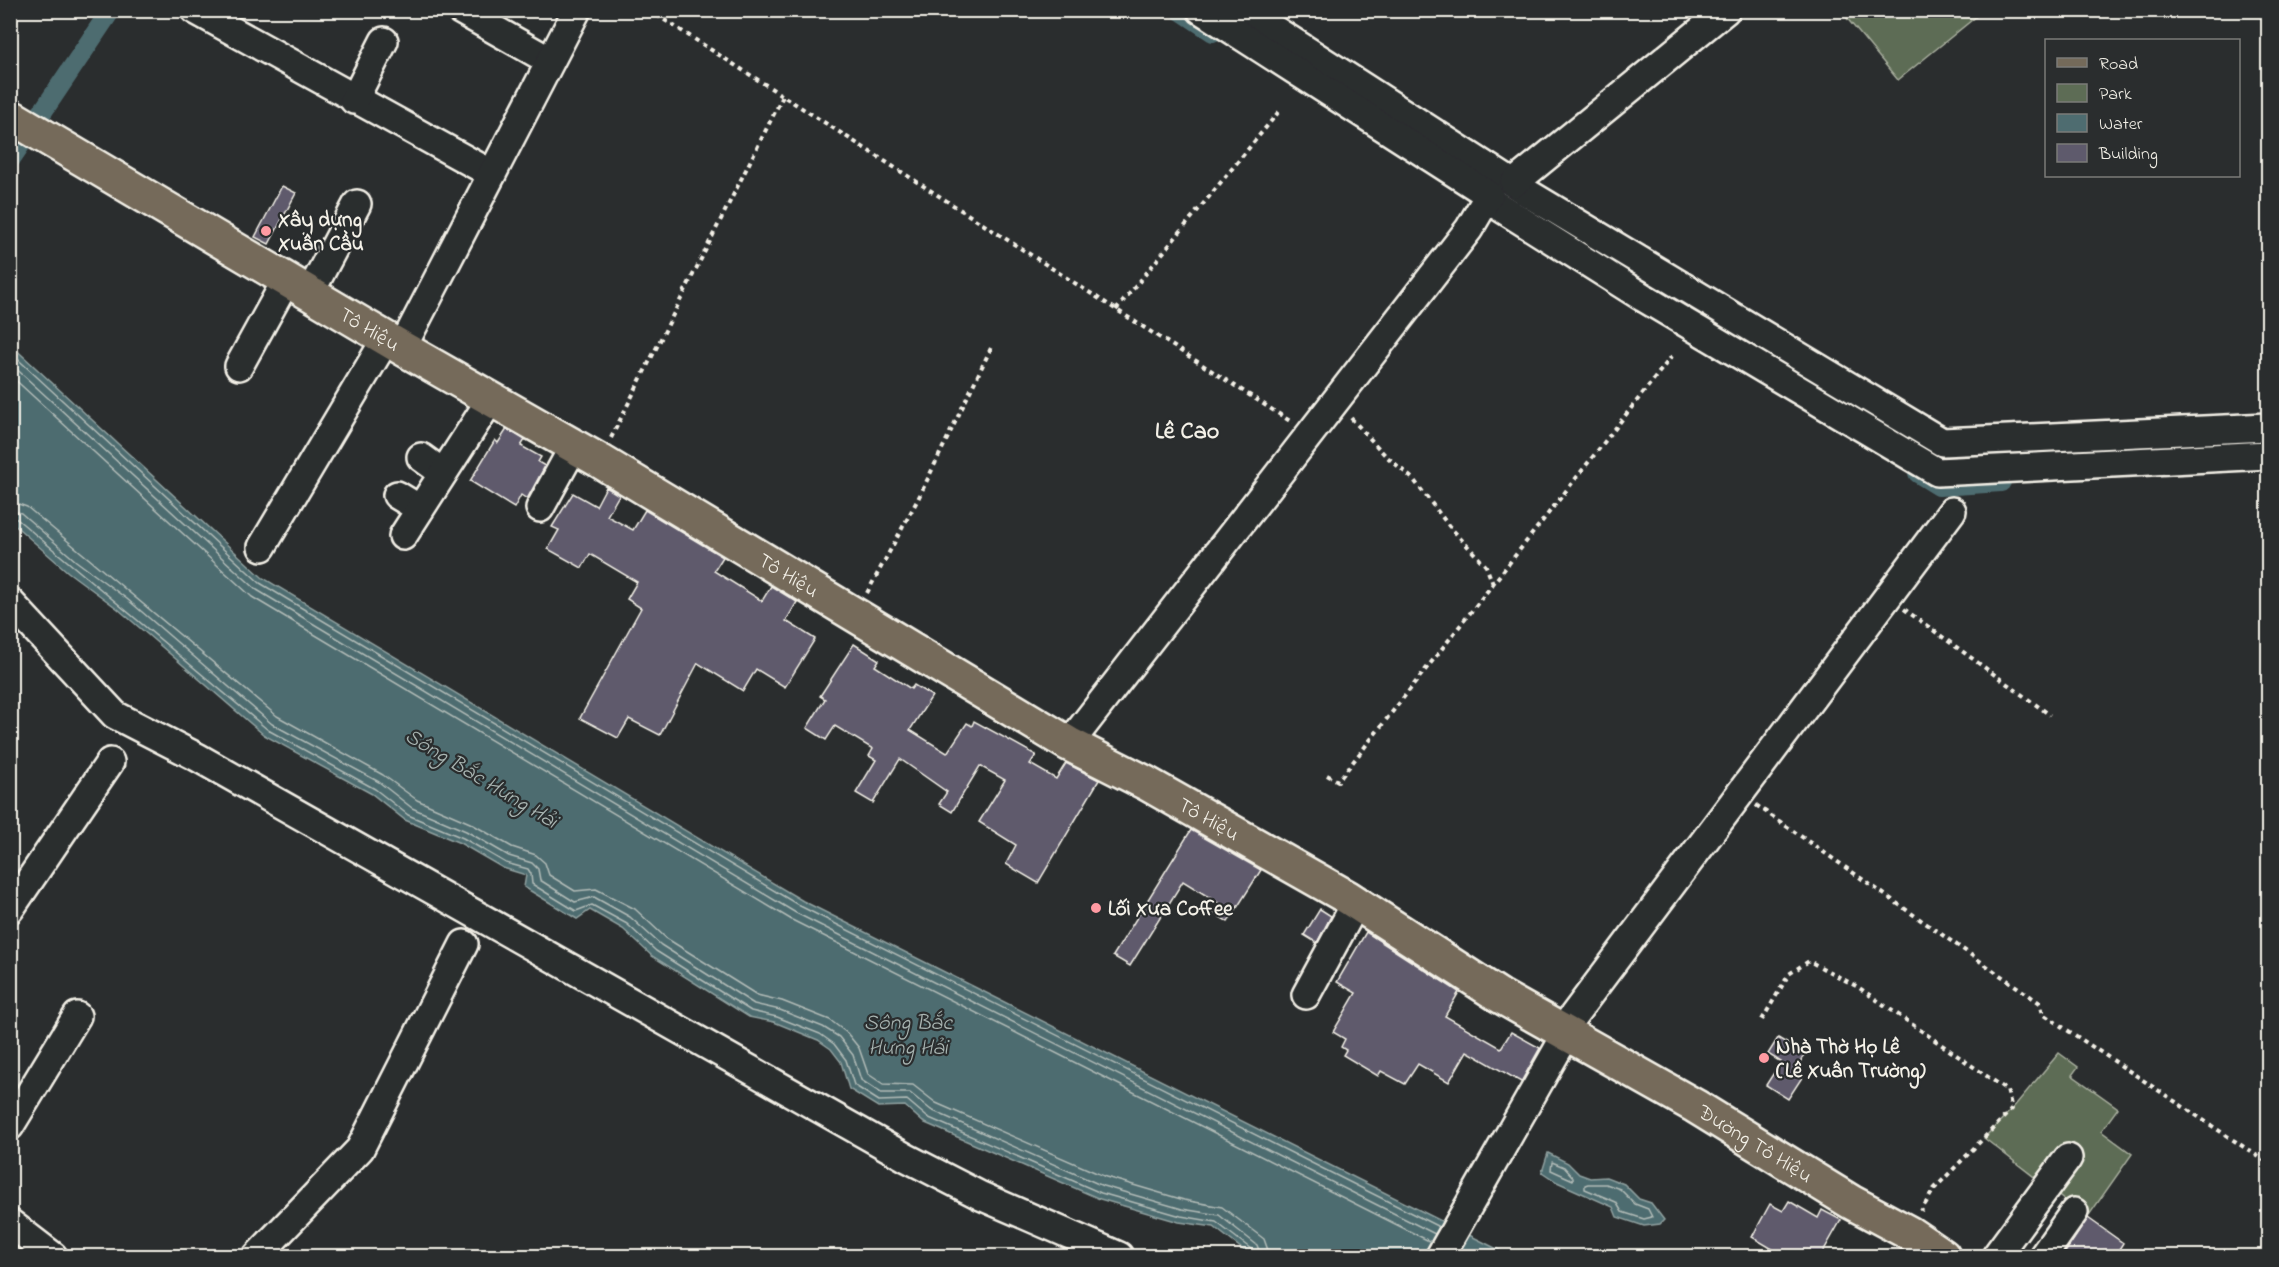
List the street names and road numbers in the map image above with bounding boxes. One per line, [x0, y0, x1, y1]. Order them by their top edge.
street label: Tô Hiệu [333, 301, 405, 360]
street label: Tô Hiệu [752, 547, 824, 607]
street label: Tô Hiệu [1172, 791, 1244, 850]
street label: Đường Tô Hiệu [1691, 1098, 1818, 1192]

